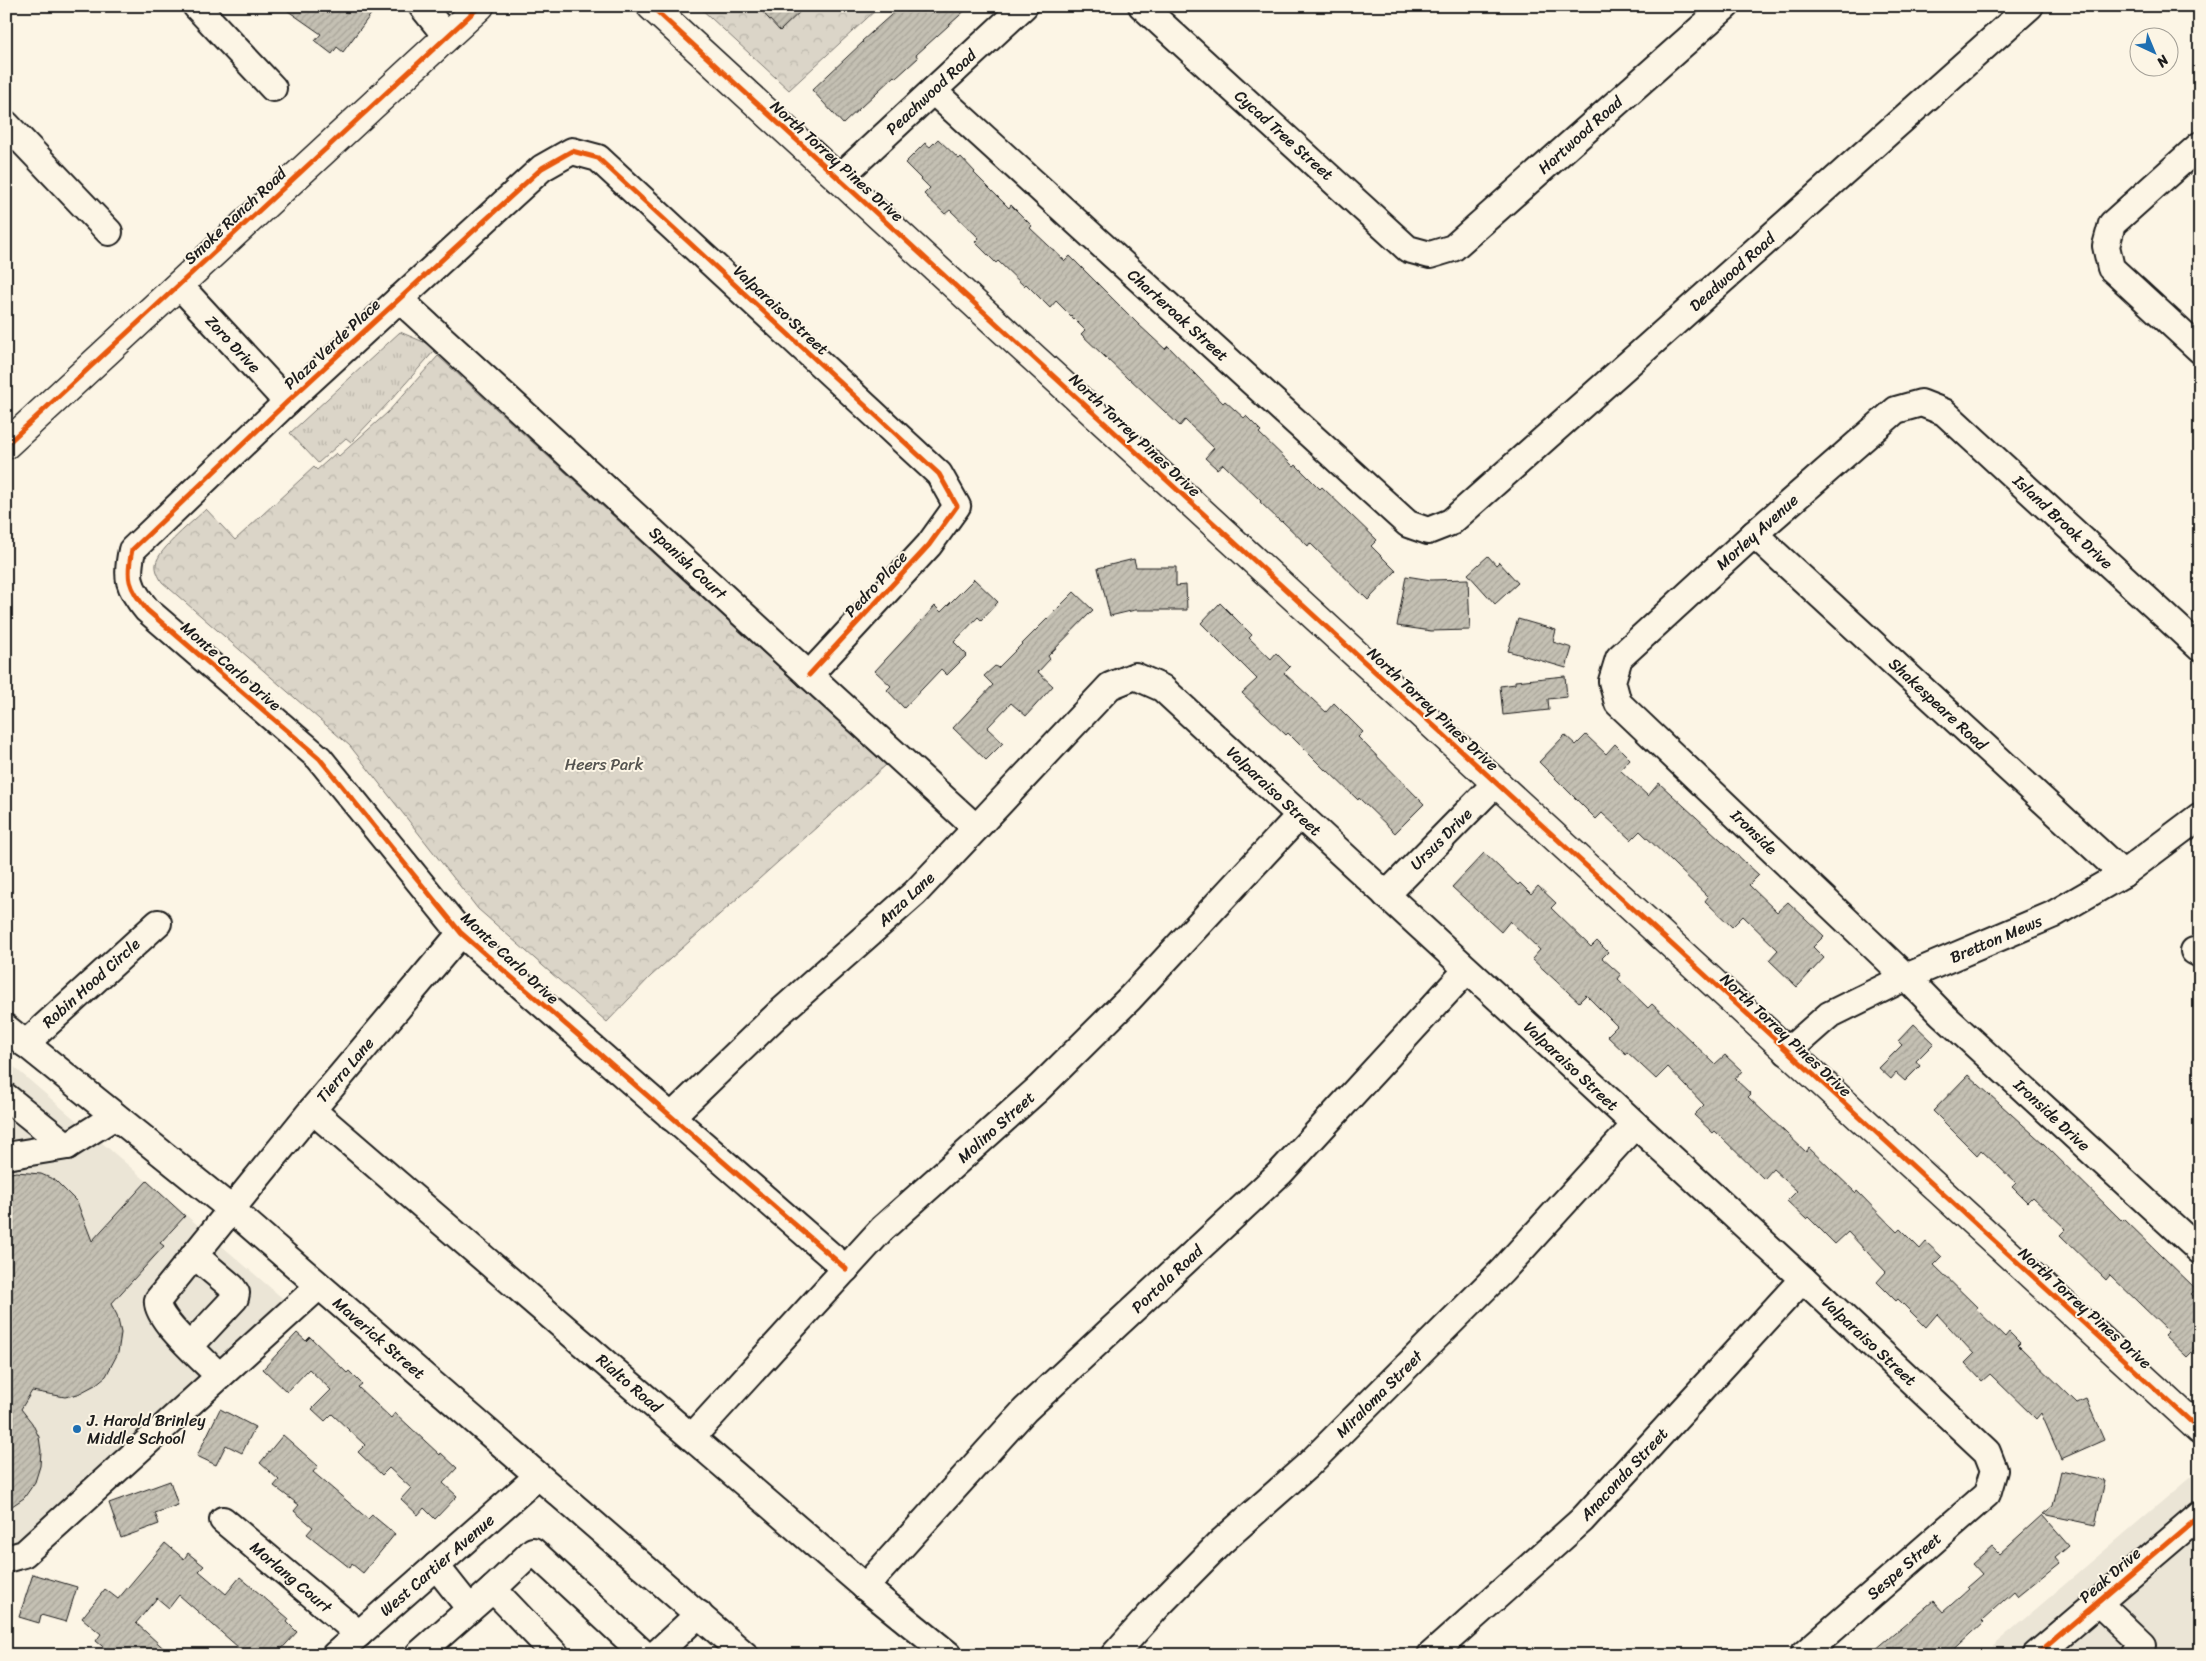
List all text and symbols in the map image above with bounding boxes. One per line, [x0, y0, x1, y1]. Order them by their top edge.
north arrow [2128, 28, 2178, 78]
street label: Peachwood Road [879, 41, 985, 142]
text: N [2150, 48, 2176, 74]
street label: Cycad Tree Street [1227, 82, 1341, 188]
street label: Hartwood Road [1531, 87, 1631, 182]
street label: North Torrey Pines Drive [763, 93, 911, 229]
street label: Smoke Ranch Road [177, 159, 294, 272]
street label: Deadwood Road [1682, 224, 1783, 319]
street label: Valparaiso Street [726, 258, 836, 362]
street label: Charteroak Street [1120, 261, 1236, 369]
street label: Plaza Verde Place [277, 291, 387, 397]
street label: Zoro Drive [198, 308, 268, 380]
street label: North Torrey Pines Drive [1062, 366, 1208, 504]
street label: Island Brook Drive [2005, 467, 2120, 577]
street label: Morley Avenue [1709, 486, 1805, 578]
street label: Spanish Court [642, 519, 734, 607]
street label: Pedro Place [837, 544, 915, 624]
street label: Monte Carlo Drive [174, 614, 288, 719]
street label: North Torrey Pines Drive [1360, 640, 1506, 778]
street label: Shakespeare Road [1882, 650, 1995, 759]
street label: Valparaiso Street [1219, 739, 1329, 843]
park label: Heers Park [565, 750, 644, 779]
street label: Ursus Drive [1403, 800, 1480, 877]
street label: Ironside [1723, 801, 1785, 862]
street label: Anza Lane [870, 864, 942, 934]
street label: Monte Carlo Drive [454, 904, 566, 1012]
street label: Bretton Mews [1945, 906, 2047, 972]
street label: Robin Hood Circle [35, 930, 147, 1035]
street label: North Torrey Pines Drive [1713, 966, 1859, 1104]
street label: Valparaiso Street [1516, 1014, 1626, 1118]
street label: Tierra Lane [308, 1030, 382, 1110]
street label: Ironside Drive [2006, 1071, 2097, 1159]
street label: Molino Street [950, 1084, 1042, 1170]
street label: Portola Road [1124, 1236, 1211, 1320]
street label: North Torrey Pines Drive [2011, 1240, 2159, 1376]
street label: Maverick Street [326, 1289, 432, 1387]
street label: Valparaiso Street [1814, 1289, 1924, 1393]
street label: Miraloma Street [1328, 1343, 1430, 1445]
street label: Rialto Road [589, 1346, 670, 1421]
place label: J. Harold Brinley Middle School [86, 1406, 206, 1453]
street label: Anaconda Street [1572, 1420, 1675, 1528]
marker: J. Harold Brinley Middle School [71, 1423, 83, 1435]
street label: West Cartier Avenue [373, 1506, 501, 1624]
street label: Sespe Street [1860, 1525, 1948, 1607]
street label: Morlang Court [243, 1534, 339, 1621]
street label: Peak Drive [2072, 1540, 2148, 1610]

